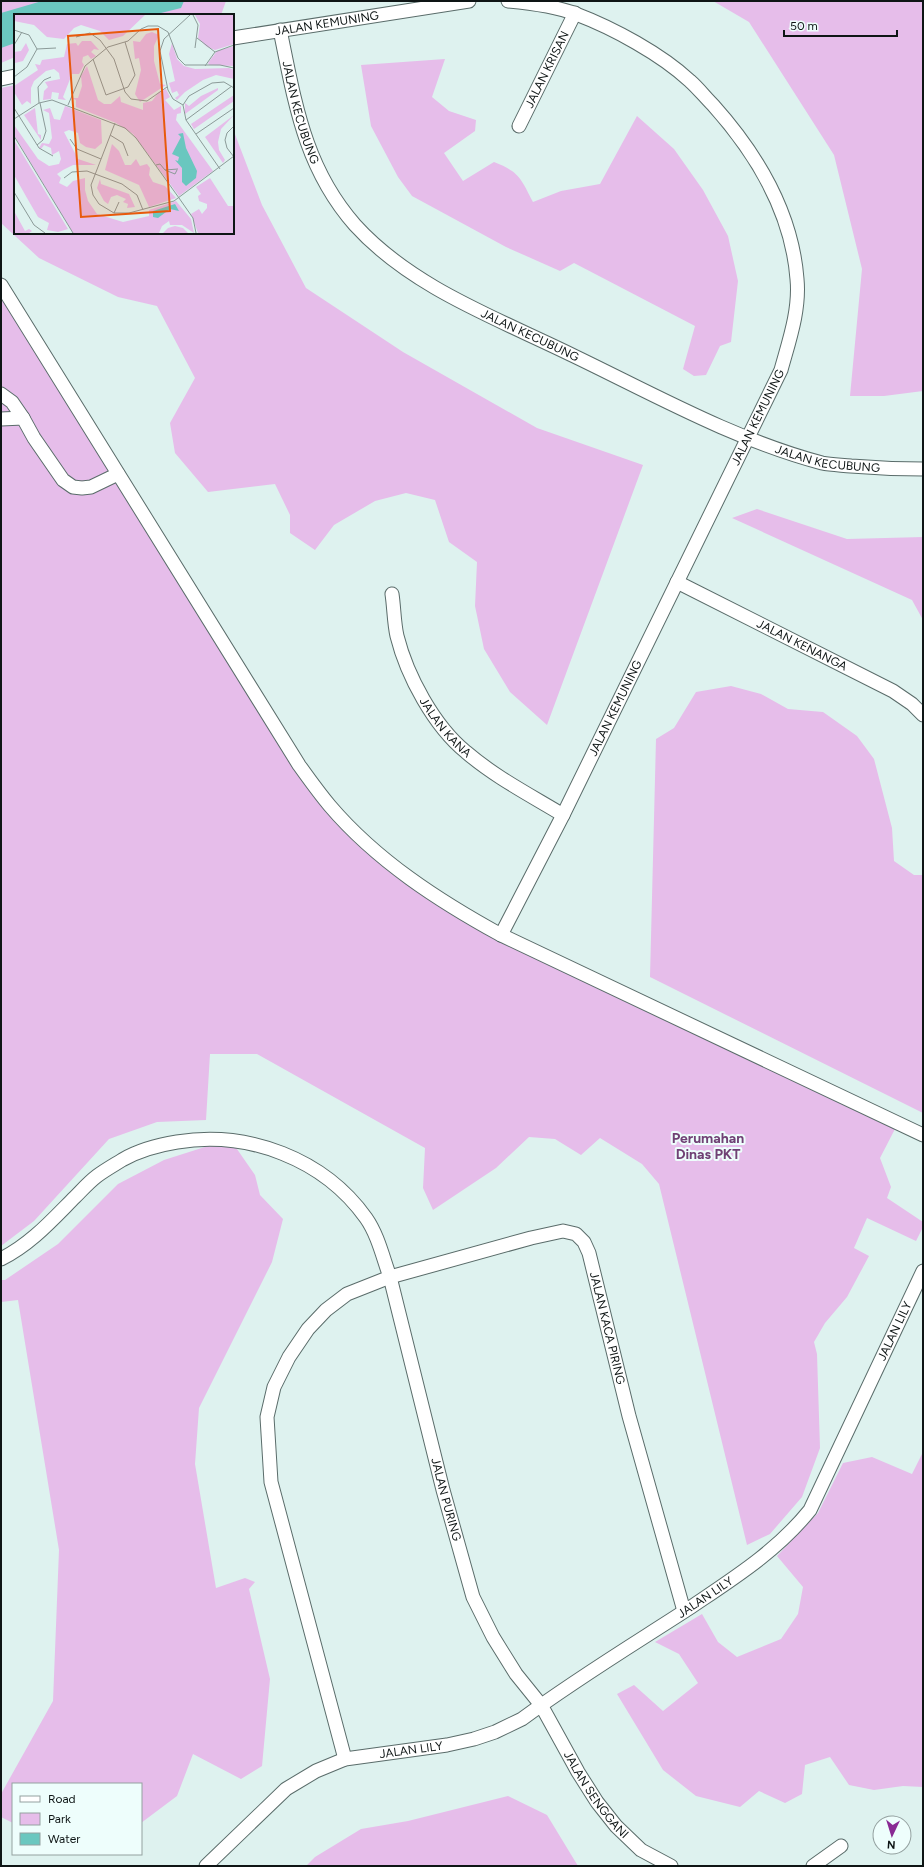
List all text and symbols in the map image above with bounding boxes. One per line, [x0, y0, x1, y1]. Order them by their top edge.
street label: JALAN KEMUNING [274, 8, 380, 38]
scale bar [784, 12, 897, 38]
inset map [14, 14, 234, 234]
text: 50 m [790, 19, 818, 33]
street label: JALAN KRISAN [522, 29, 572, 110]
street label: JALAN KECUBUNG [280, 60, 322, 166]
street label: JALAN KECUBUNG [479, 306, 581, 364]
street label: JALAN KEMUNING [728, 367, 787, 467]
street label: JALAN KECUBUNG [773, 442, 880, 475]
street label: JALAN KENANGA [755, 616, 849, 674]
street label: JALAN KEMUNING [586, 658, 645, 758]
street label: JALAN KANA [417, 695, 474, 760]
district label: Perumahan Dinas PKT [672, 1130, 744, 1163]
street label: JALAN KACA PIRING [587, 1270, 628, 1386]
street label: JALAN LILY [875, 1299, 915, 1363]
street label: JALAN PURING [428, 1456, 464, 1543]
street label: JALAN LILY [675, 1573, 736, 1621]
street label: JALAN LILY [378, 1739, 444, 1761]
street label: JALAN SENGGANI [561, 1749, 632, 1841]
legend [12, 1783, 142, 1855]
text: Road [48, 1792, 76, 1806]
text: Park [48, 1812, 71, 1826]
north arrow [872, 1815, 912, 1855]
text: Water [48, 1832, 80, 1846]
text: N [887, 1838, 896, 1851]

